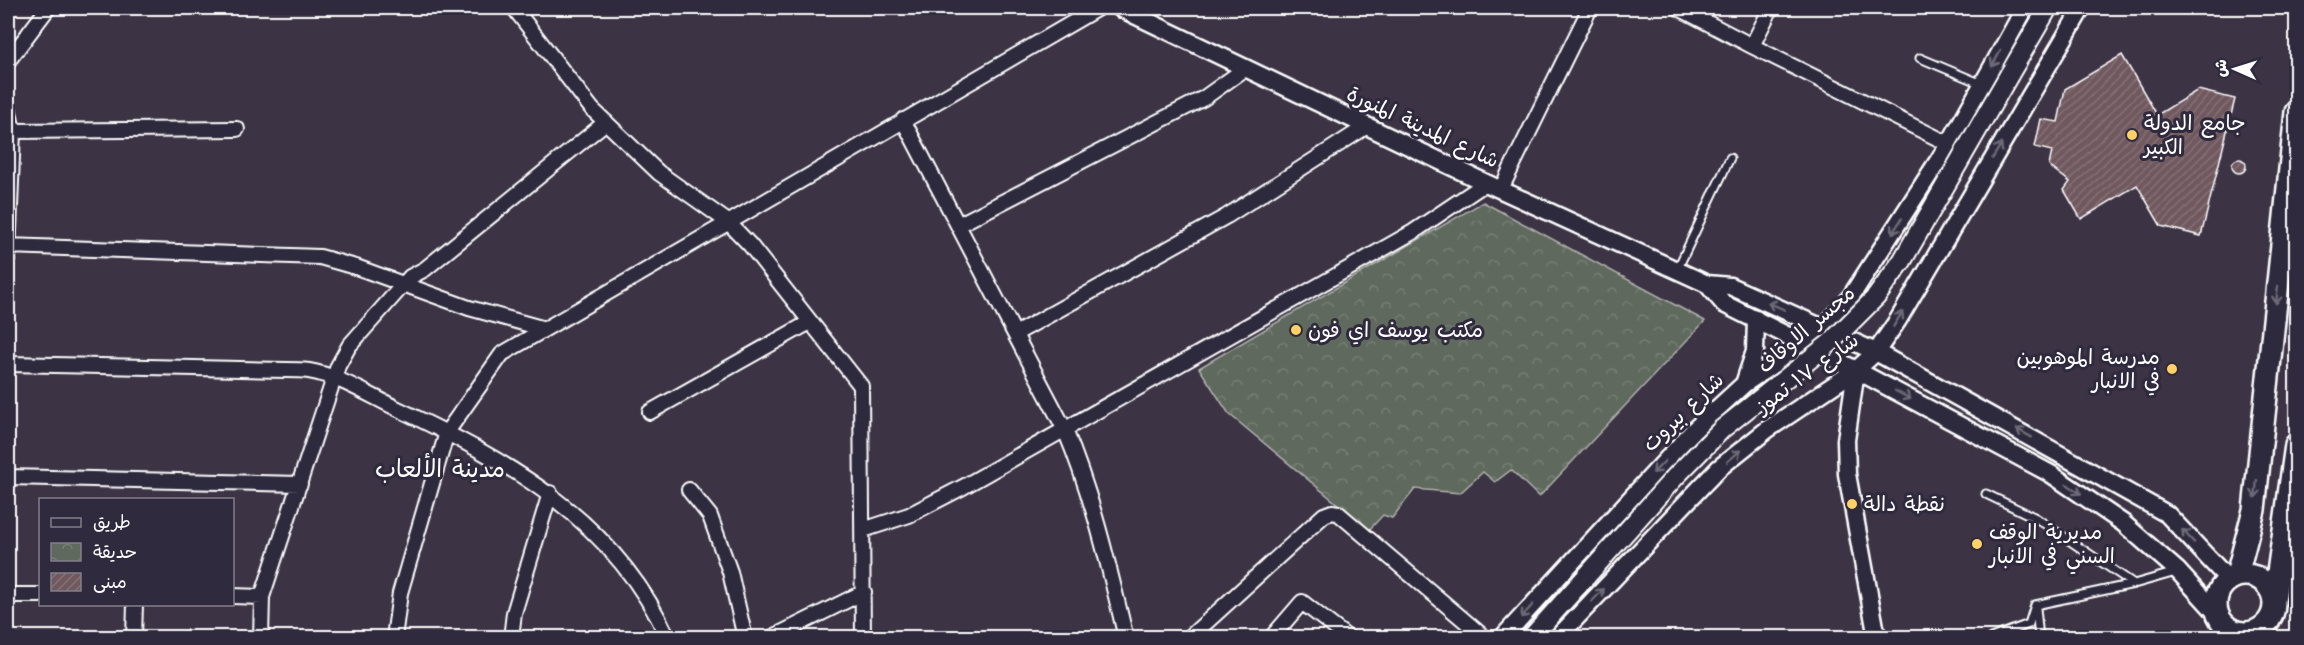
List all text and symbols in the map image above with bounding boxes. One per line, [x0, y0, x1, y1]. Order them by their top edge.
north arrow [2205, 39, 2265, 99]
one-way arrow [1990, 50, 2002, 67]
text: ش [2210, 59, 2232, 78]
street label: شارع المدينة المنورة [1342, 79, 1504, 175]
place label: جامع الدولة الكبير [2142, 109, 2246, 162]
marker: جامع الدولة الكبير [2125, 128, 2139, 142]
one-way arrow [1991, 143, 2003, 160]
one-way arrow [1890, 217, 1902, 234]
street label: مجسر الاوقاف [1751, 279, 1861, 380]
one-way arrow [2271, 285, 2282, 304]
one-way arrow [1767, 300, 1785, 311]
one-way arrow [1893, 311, 1905, 328]
place label: مكتب يوسف اي فون [1308, 316, 1483, 345]
marker: مكتب يوسف اي فون [1289, 323, 1303, 337]
street label: شارع ١٧ تموز [1748, 326, 1865, 422]
place label: مدرسة الموهوبين في الانبار [2017, 343, 2160, 396]
marker: مدرسة الموهوبين في الانبار [2165, 362, 2179, 376]
street label: شارع بيروت [1636, 366, 1731, 459]
one-way arrow [1894, 389, 1911, 401]
one-way arrow [2016, 427, 2033, 439]
one-way arrow [1726, 449, 1741, 463]
district label: مدينة الألعاب [375, 452, 505, 487]
one-way arrow [1652, 459, 1666, 474]
one-way arrow [2250, 478, 2261, 498]
one-way arrow [2065, 483, 2081, 495]
place label: نقطة دالة [1864, 490, 1945, 519]
marker: نقطة دالة [1845, 497, 1859, 511]
legend [39, 498, 234, 606]
text: طريق [93, 510, 131, 535]
place label: مديرية الوقف السني في الانبار [1987, 518, 2115, 575]
one-way arrow [2181, 529, 2195, 544]
marker: مديرية الوقف السني في الانبار [1970, 537, 1984, 551]
text: حديقة [93, 540, 137, 565]
text: مبنى [93, 570, 127, 595]
one-way arrow [1590, 588, 1605, 603]
one-way arrow [1520, 603, 1534, 618]

